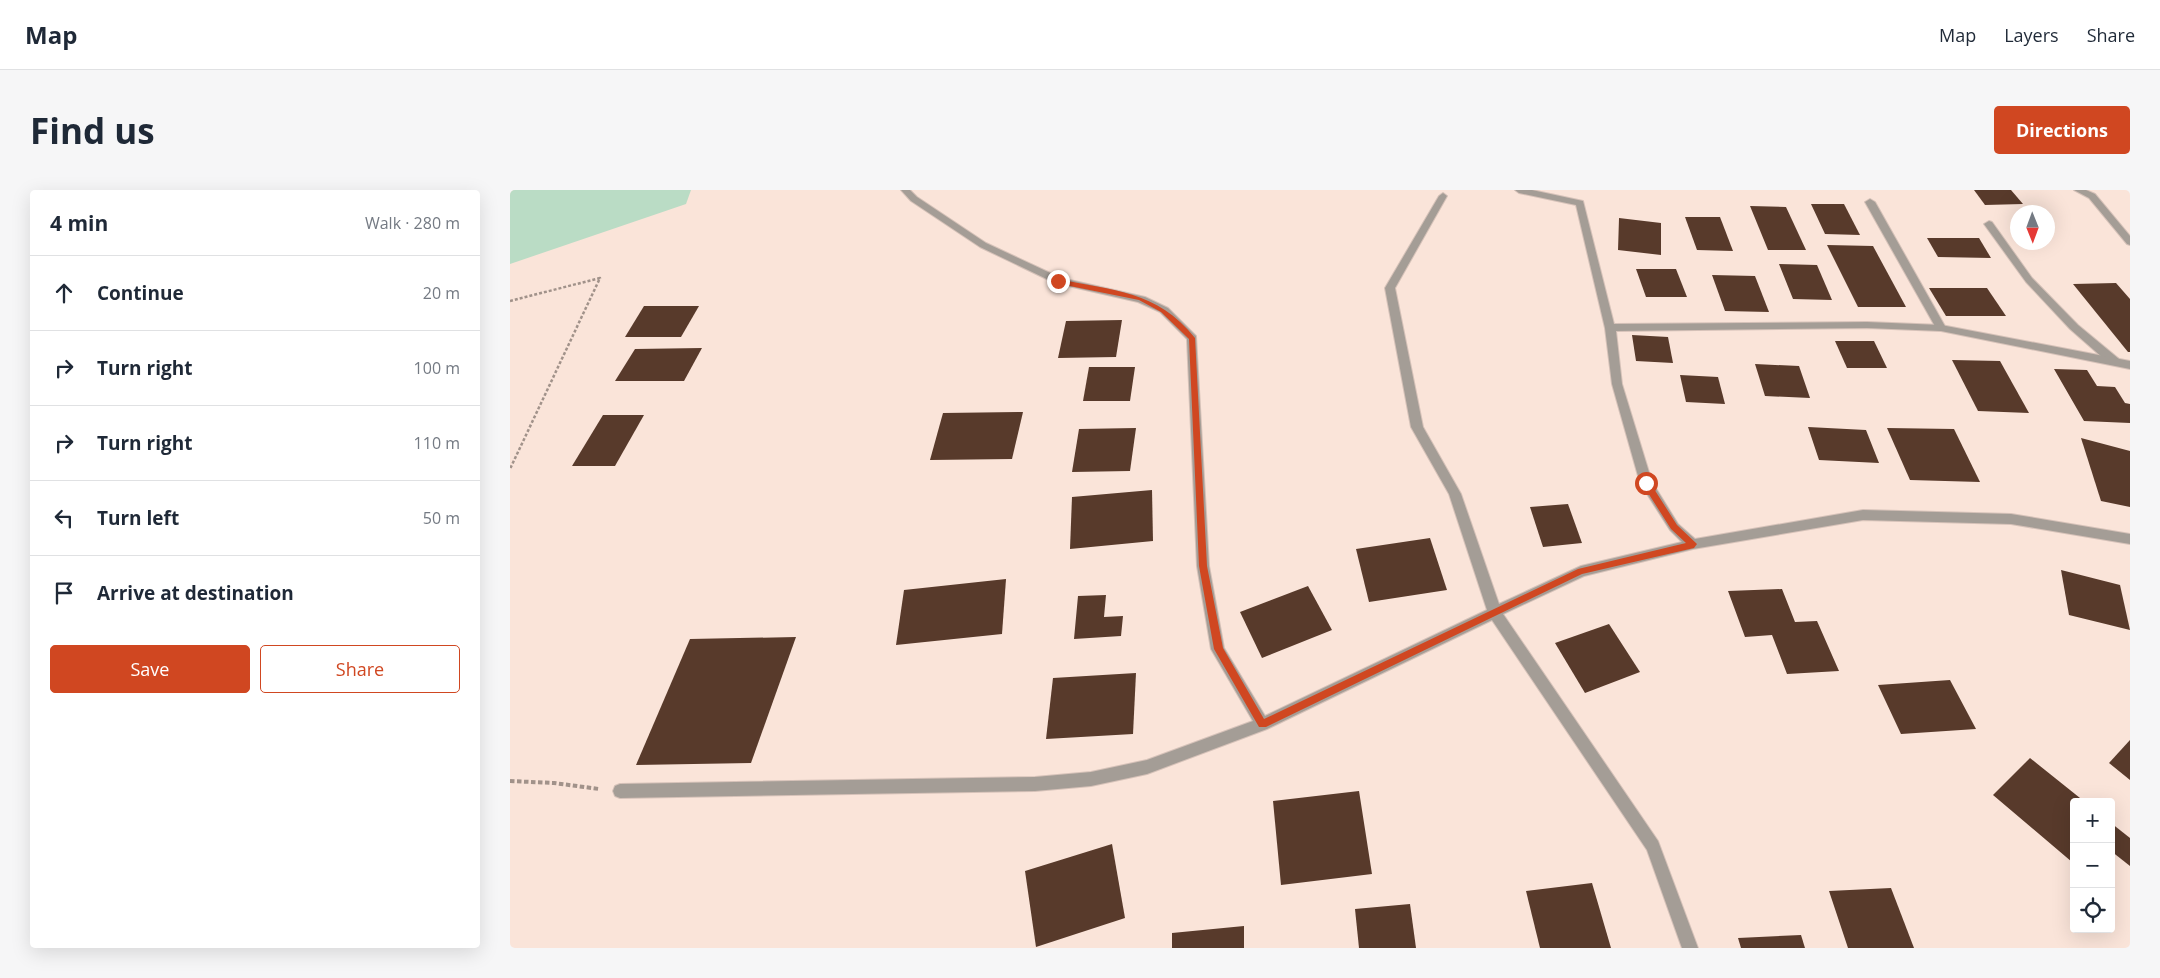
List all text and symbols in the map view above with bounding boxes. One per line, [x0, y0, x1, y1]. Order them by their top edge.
text: Map [25, 18, 77, 51]
text: Map [1939, 23, 1976, 47]
text: Layers [2004, 23, 2059, 47]
text: Share [2087, 23, 2135, 47]
button: Directions [1994, 106, 2130, 154]
text: Find us [30, 107, 155, 154]
north arrow [2010, 205, 2055, 250]
text: 4 min [50, 209, 108, 237]
text: Walk · 280 m [365, 212, 460, 234]
route end [1047, 270, 1070, 293]
icon: ahead [50, 279, 78, 307]
text: Continue [97, 280, 184, 306]
text: 20 m [423, 282, 460, 304]
icon: right [50, 354, 78, 382]
text: Turn right [97, 355, 192, 381]
text: 100 m [414, 357, 460, 379]
icon: right [50, 429, 78, 457]
text: Turn right [97, 430, 192, 456]
text: 110 m [414, 432, 460, 454]
route start [1635, 472, 1658, 495]
icon: left [50, 504, 78, 532]
text: Turn left [97, 505, 179, 531]
text: 50 m [423, 507, 460, 529]
icon: arrive [50, 579, 78, 607]
text: Arrive at destination [97, 580, 294, 606]
button: Save [50, 645, 250, 693]
button: Share [260, 645, 460, 693]
map controls [2070, 798, 2115, 933]
button: + [2070, 798, 2115, 843]
button: − [2070, 843, 2115, 888]
button: locate [2070, 888, 2115, 933]

